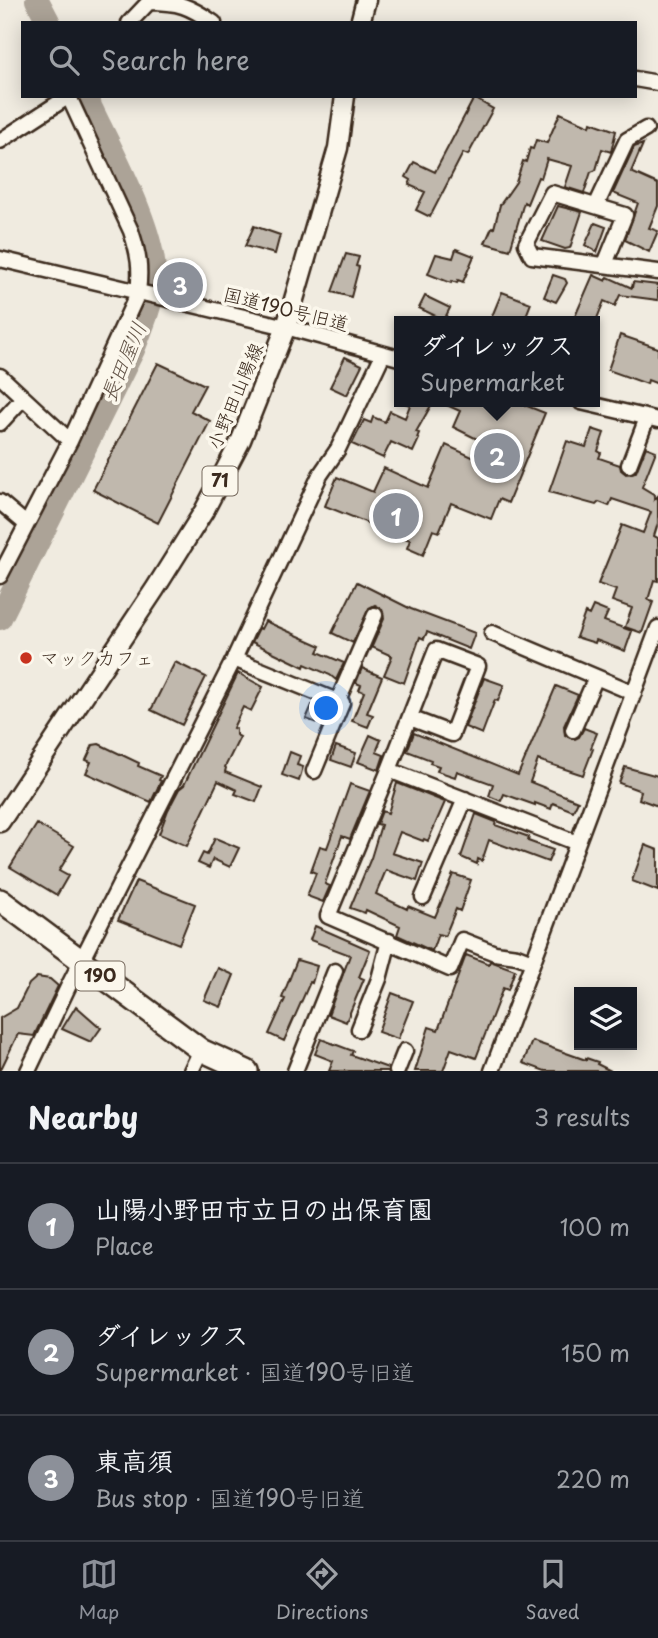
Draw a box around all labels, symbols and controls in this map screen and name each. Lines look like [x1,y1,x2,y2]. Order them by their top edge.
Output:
search box [21,21,637,98]
text: Search here [101,40,250,79]
icon: search [45,41,83,79]
pin: 3 [157,259,203,311]
street label: 国道190号旧道 [220,279,352,337]
water label: 長田屋川 [91,316,153,406]
popup [394,316,600,407]
text: ダイレックス [420,325,574,364]
street label: 小野田山陽線 [199,338,269,454]
text: Supermarket [420,364,565,399]
pin: 2 [474,430,520,482]
road number: 71 [202,466,238,495]
pin: 1 [373,490,419,542]
place label: マックカフェ [40,643,154,671]
marker: マックカフェ [18,650,34,666]
your location [309,691,343,725]
road number: 190 [76,961,124,990]
map controls [574,987,637,1050]
button: layers [574,987,637,1050]
text: Nearby [28,1094,138,1139]
text: 3 results [534,1099,630,1134]
text: 山陽小野田市立日の出保育園 [95,1189,433,1228]
text: 1 [46,1209,57,1244]
text: 100 m [560,1209,630,1244]
text: Place [95,1228,154,1263]
text: ダイレックス [95,1315,248,1354]
text: 2 [43,1335,59,1370]
text: 150 m [561,1335,630,1370]
text: Supermarket · 国道190号旧道 [95,1354,415,1389]
text: 東高須 [95,1441,173,1480]
text: 3 [43,1461,59,1496]
text: 220 m [556,1461,630,1496]
text: Bus stop · 国道190号旧道 [95,1480,365,1515]
tab: Map [79,1555,119,1625]
tab: Directions [276,1555,369,1625]
tab: Saved [526,1555,579,1625]

